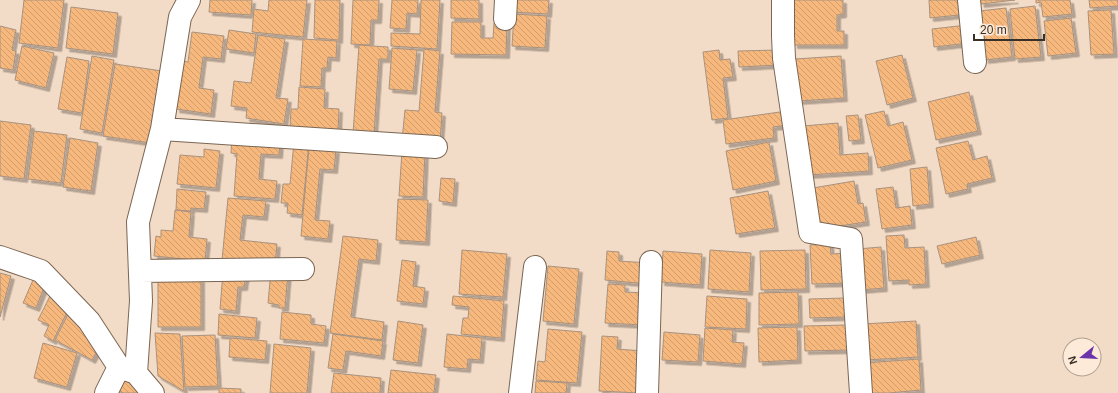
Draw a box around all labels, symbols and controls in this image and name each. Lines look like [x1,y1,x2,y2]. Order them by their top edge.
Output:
scale bar [974,16,1044,42]
text: 20 m [980,23,1007,37]
north arrow [1062,337,1102,377]
text: N [1066,354,1079,366]

